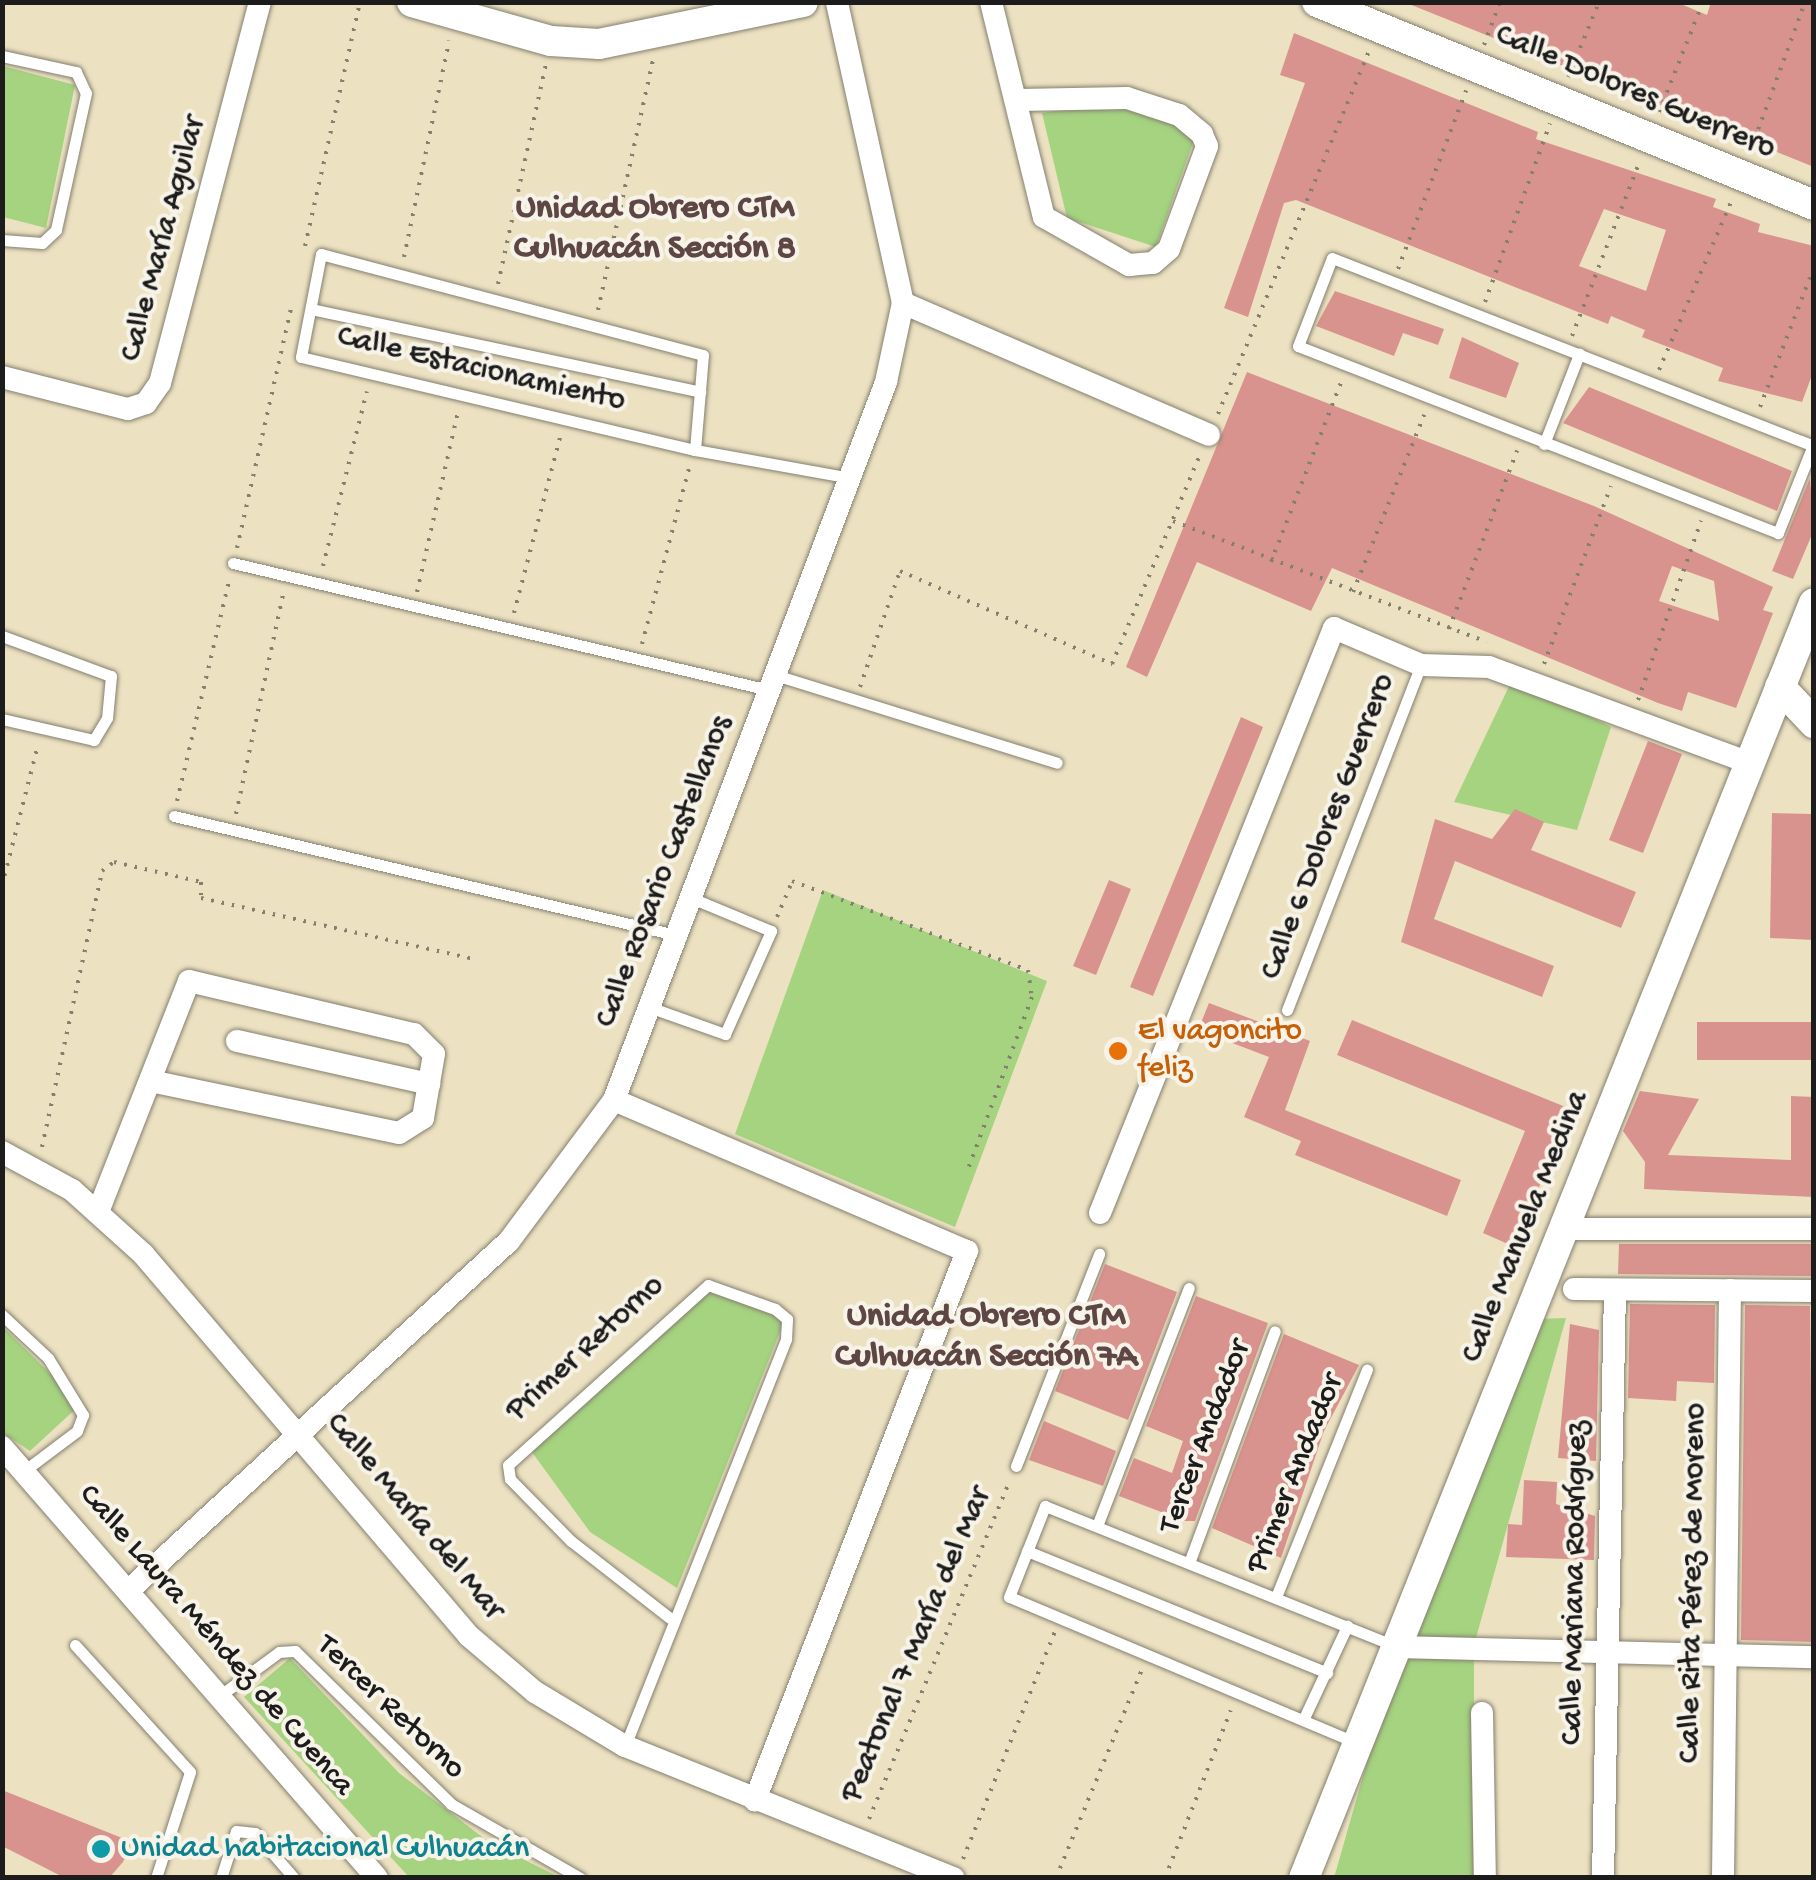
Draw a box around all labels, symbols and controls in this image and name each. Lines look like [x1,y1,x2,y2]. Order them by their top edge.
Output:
street label: Calle Dolores Guerrero [1489,17,1781,169]
street label: Calle María Aguilar [113,112,215,366]
district label: Unidad Obrero CTM Culhuacán Sección 8 [514,189,796,271]
street label: Calle Estacionamiento [333,318,629,422]
street label: Calle 6 Dolores Guerrero [1253,669,1405,985]
street label: Calle Rosario Castellanos [588,711,742,1033]
place label: El vagoncito feliz [1138,1014,1302,1089]
marker: El vagoncito feliz [1107,1040,1129,1062]
street label: Calle Manuela Medina [1454,1085,1598,1369]
street label: Primer Retorno [499,1268,673,1430]
district label: Unidad Obrero CTM Culhuacán Sección 7A [835,1297,1137,1379]
street label: Tercer Andador [1152,1335,1260,1539]
street label: Primer Andador [1239,1369,1353,1579]
street label: Calle Rita Pérez de Moreno [1672,1402,1716,1764]
street label: Calle María del Mar [316,1406,512,1628]
street label: Calle Mariana Rodríguez [1554,1421,1598,1745]
street label: Calle Laura Méndez de Cuenca [69,1477,361,1805]
street label: Peatonal 7 María del Mar [833,1482,1001,1808]
street label: Tercer Retorno [307,1627,473,1789]
place label: Unidad habitacional Culhuacán [121,1830,529,1868]
marker: Unidad habitacional Culhuacán [90,1838,112,1860]

